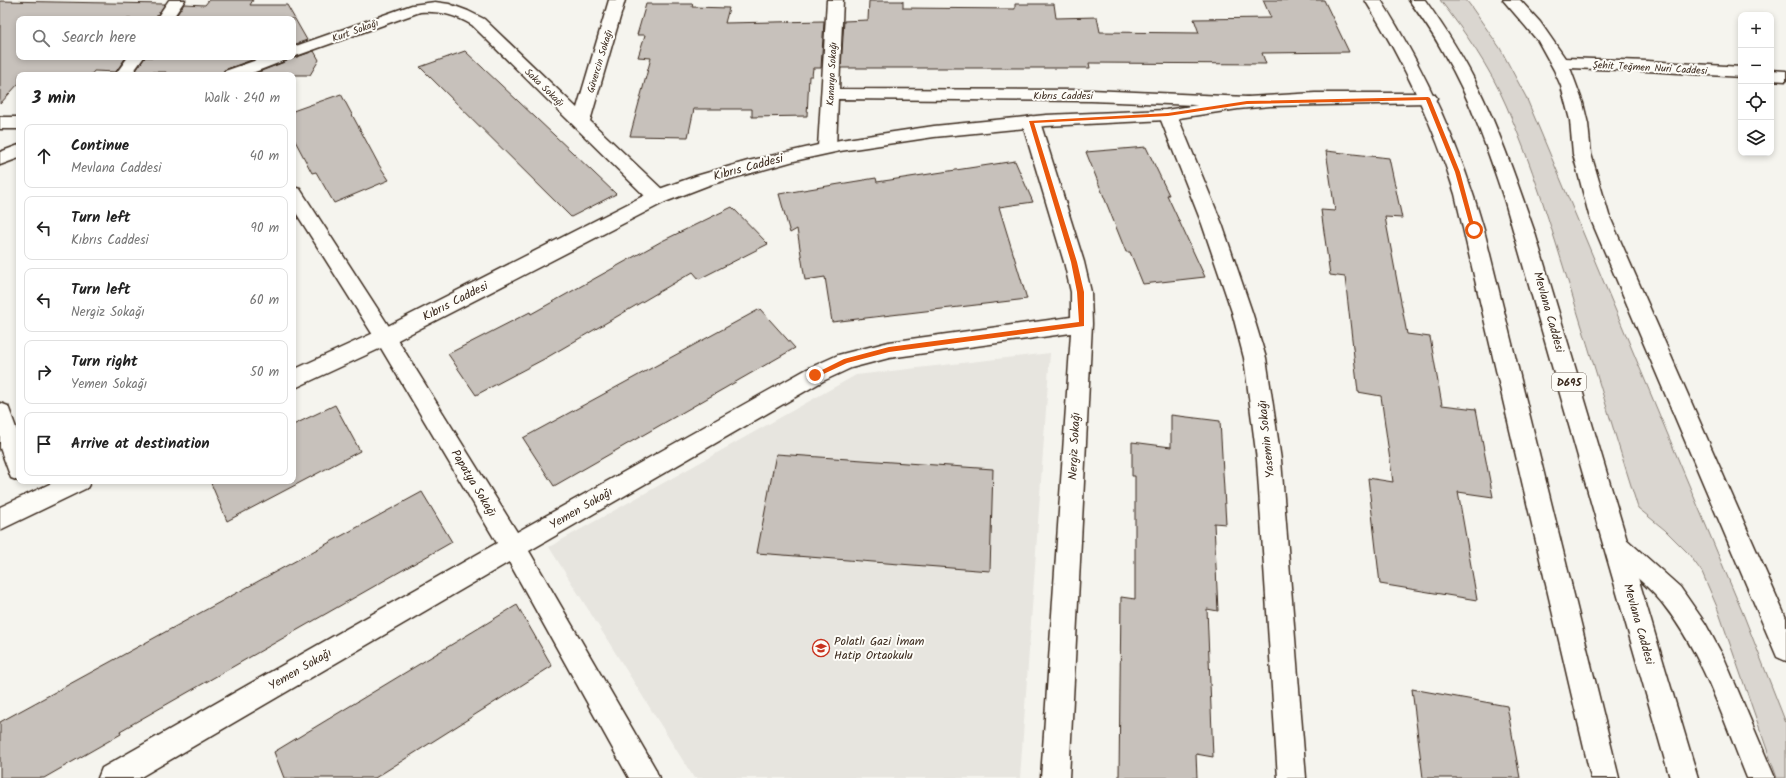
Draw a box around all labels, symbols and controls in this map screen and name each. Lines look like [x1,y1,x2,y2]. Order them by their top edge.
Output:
map controls [1738,12,1774,156]
button: + [1738,12,1774,48]
street label: Kurt Sokağı [330,15,381,47]
search box [16,16,296,60]
text: Search here [62,26,136,50]
icon: search [30,27,52,49]
street label: Güvercin Sokağı [583,27,617,95]
street label: Kanarya Sokağı [822,41,842,106]
button: − [1738,48,1774,84]
street label: Şehit Teğmen Nuri Caddesi [1592,57,1708,79]
street label: Saka Sokağı [521,65,568,111]
button: locate [1738,84,1774,120]
text: 3 min [32,85,76,112]
text: Walk · 240 m [204,88,280,109]
street label: Kıbrıs Caddesi [1033,88,1093,104]
button: layers [1738,120,1774,156]
text: Continue [71,134,129,158]
icon: ahead [33,145,55,167]
text: 40 m [250,146,279,167]
street label: Kıbrıs Caddesi [711,149,786,186]
text: Mevlana Caddesi [71,158,161,179]
text: Turn left [71,206,131,230]
icon: left [33,217,55,239]
text: 90 m [251,218,279,239]
route start [1465,221,1483,239]
text: Kıbrıs Caddesi [71,230,149,251]
street label: Mevlana Caddesi [1528,269,1569,356]
street label: Kıbrıs Caddesi [419,276,492,326]
text: Turn left [71,278,131,302]
icon: left [33,289,55,311]
text: 60 m [250,290,279,311]
text: Nergiz Sokağı [71,302,145,323]
text: Turn right [71,350,138,374]
icon: right [33,361,55,383]
text: 50 m [250,362,279,383]
route end [806,366,824,384]
road number: D695 [1552,373,1586,391]
text: Yemen Sokağı [71,374,147,395]
street label: Yasemin Sokağı [1253,399,1280,479]
street label: Nergiz Sokağı [1063,412,1086,480]
text: Arrive at destination [71,432,210,456]
icon: arrive [33,433,55,455]
street label: Papatya Sokağı [446,446,501,521]
street label: Yemen Sokağı [546,483,616,534]
street label: Mevlana Caddesi [1618,581,1659,668]
place label: Polatlı Gazi İmam Hatip Ortaokulu [834,632,925,665]
school or university icon: Polatlı Gazi İmam Hatip Ortaokulu [811,638,831,658]
street label: Yemen Sokağı [265,644,335,695]

